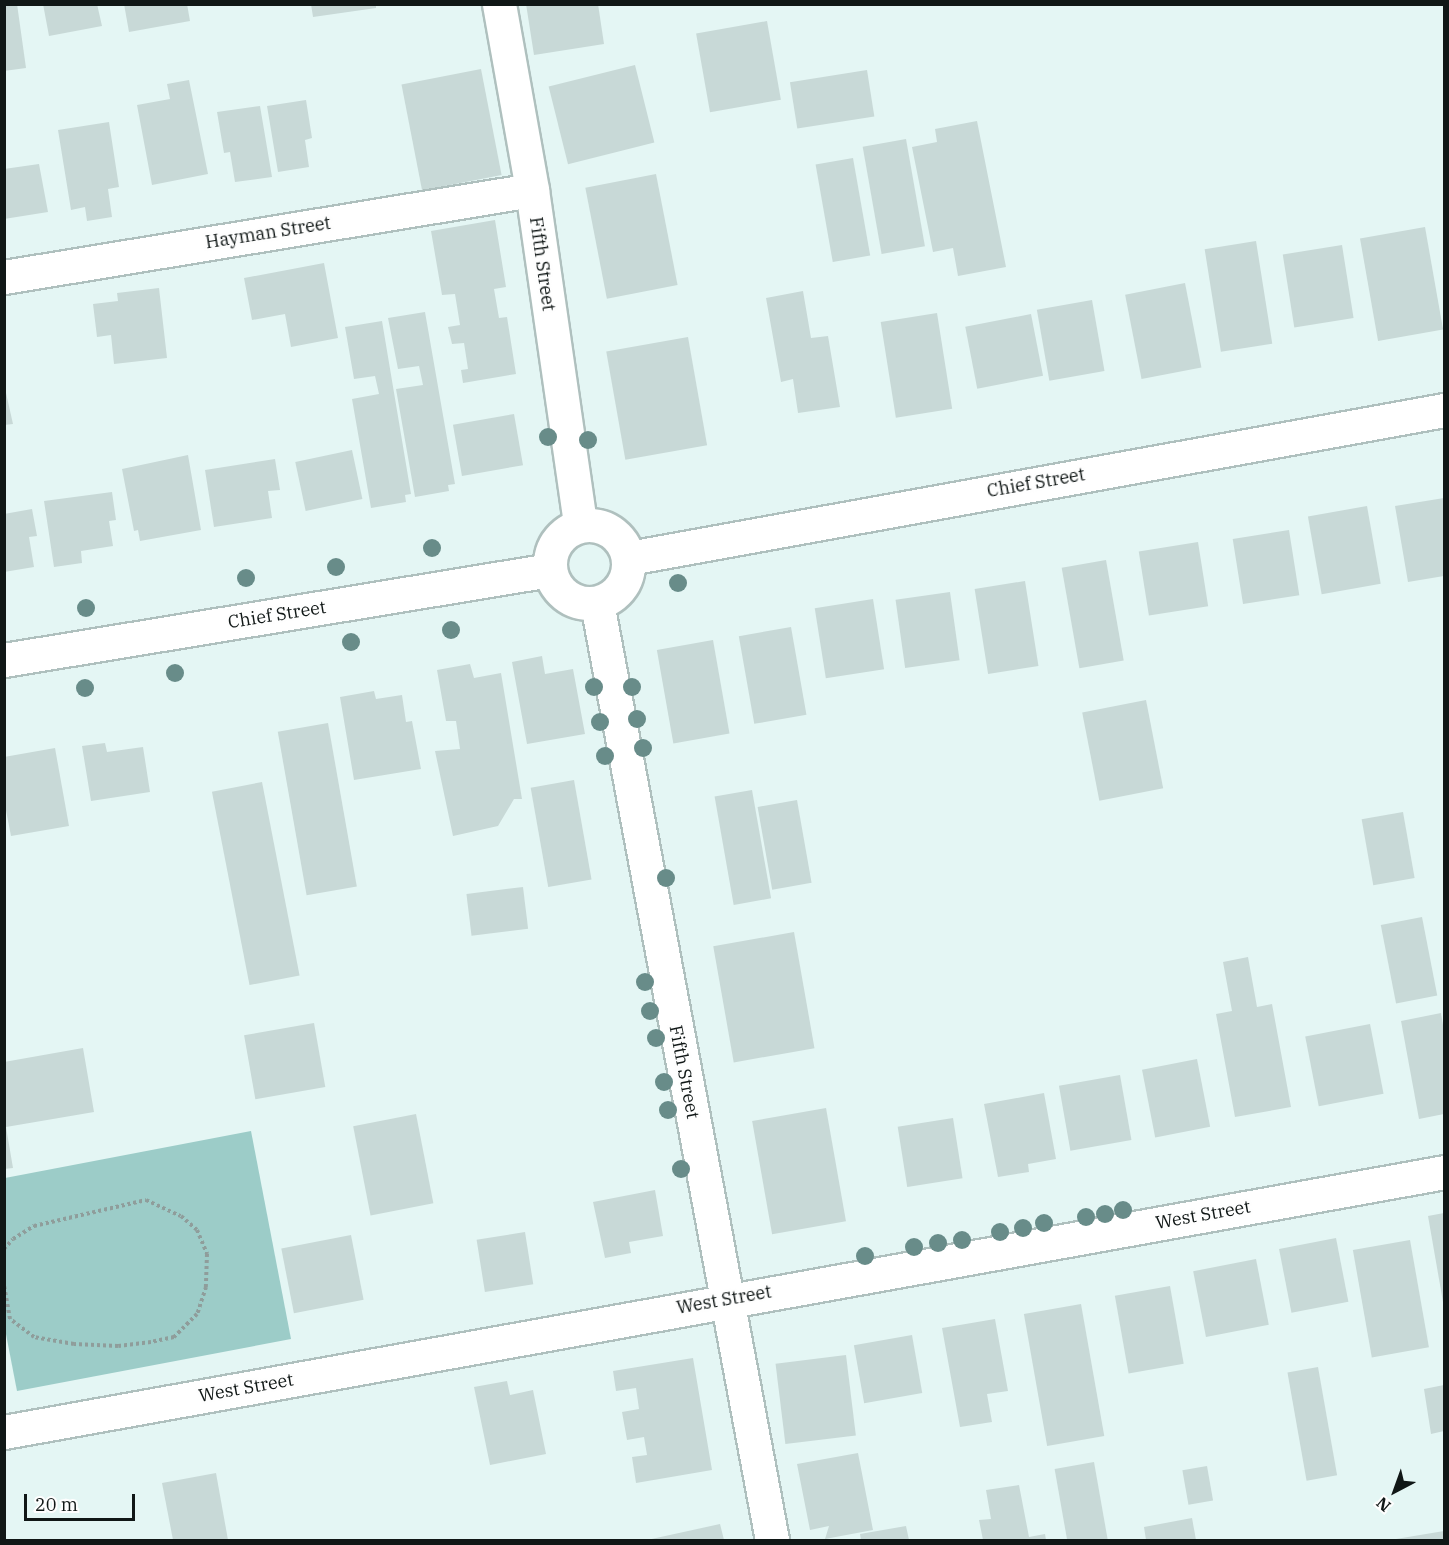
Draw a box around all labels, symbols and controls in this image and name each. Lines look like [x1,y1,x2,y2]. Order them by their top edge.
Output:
street label: Hayman Street [204,212,332,254]
street label: Fifth Street [525,215,559,313]
street label: Chief Street [985,464,1087,502]
street label: Chief Street [226,597,328,633]
street label: Fifth Street [664,1023,704,1121]
street label: West Street [1154,1196,1252,1234]
street label: West Street [675,1281,773,1319]
street label: West Street [197,1369,295,1407]
north arrow [1365,1461,1425,1521]
scale bar [27,1482,138,1520]
text: 20 m [35,1493,78,1516]
text: N [1372,1493,1395,1516]

